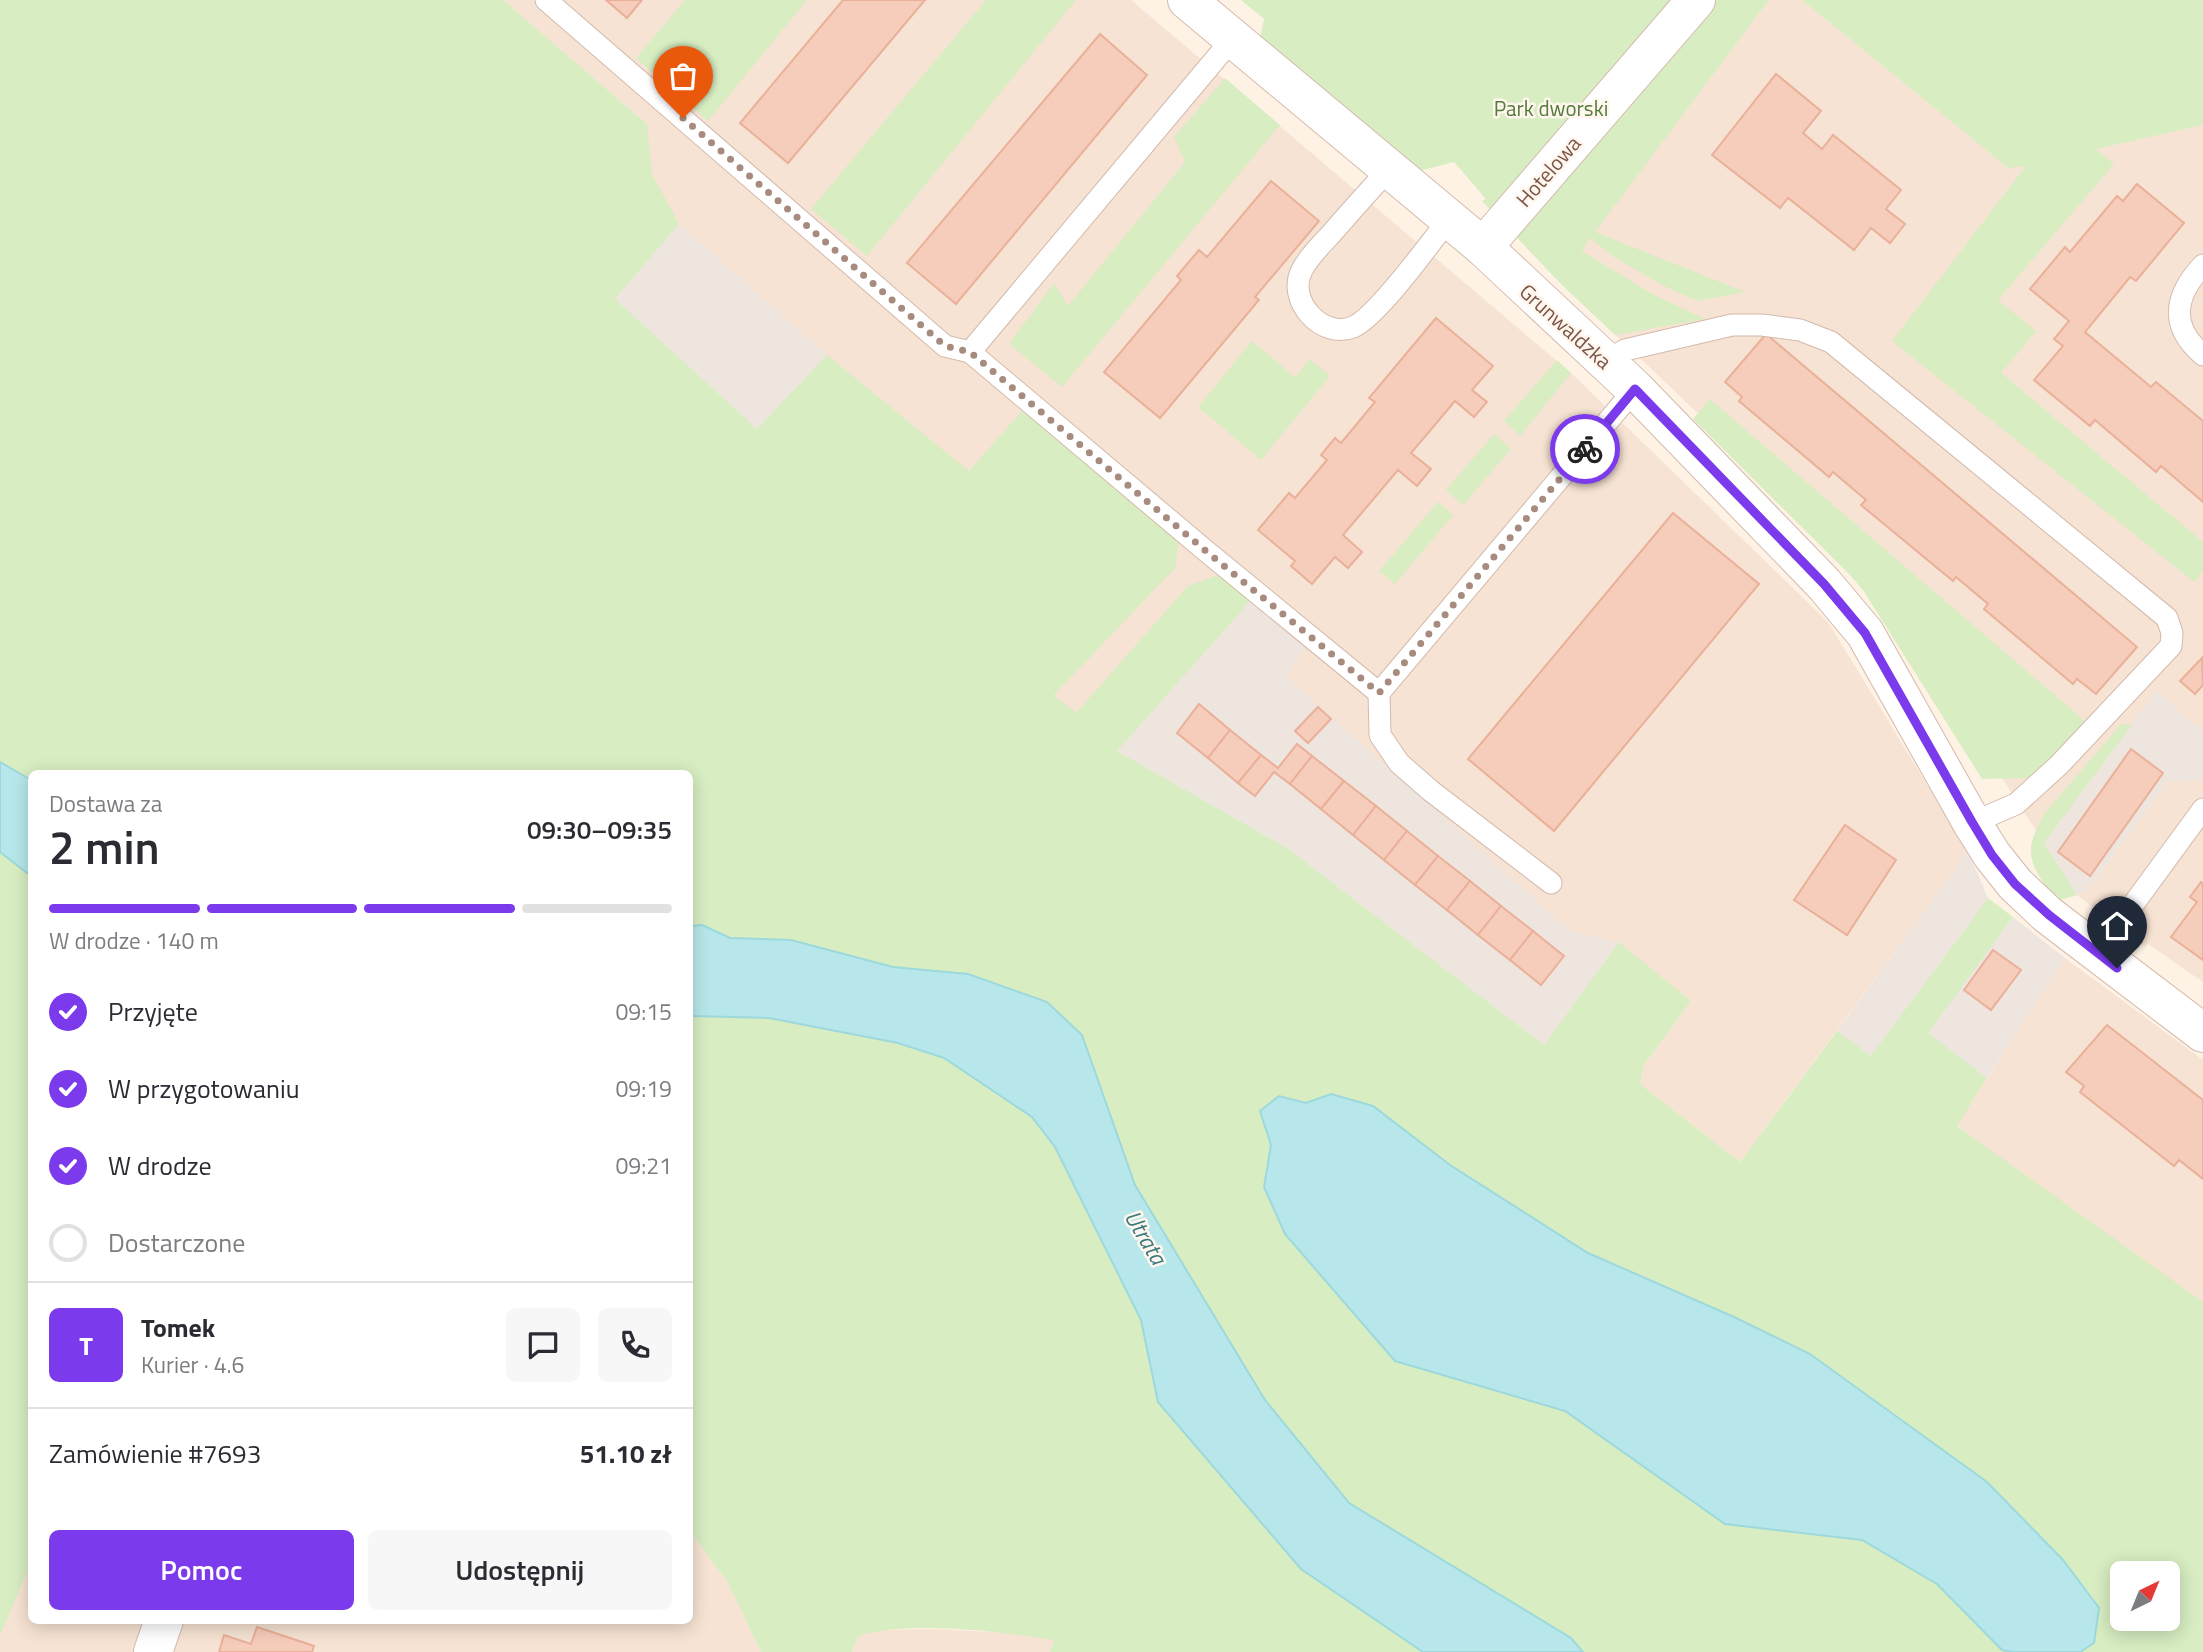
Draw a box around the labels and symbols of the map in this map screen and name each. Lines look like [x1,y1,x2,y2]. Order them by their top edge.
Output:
pin [653,46,713,118]
park label: Park dworski [1494,92,1608,124]
street label: Hotelowa [1508,128,1588,214]
street label: Grunwaldzka [1513,276,1620,377]
courier [1550,414,1620,484]
pin [2087,896,2147,968]
water label: Utrata [1116,1203,1177,1272]
north arrow [2110,1561,2180,1631]

